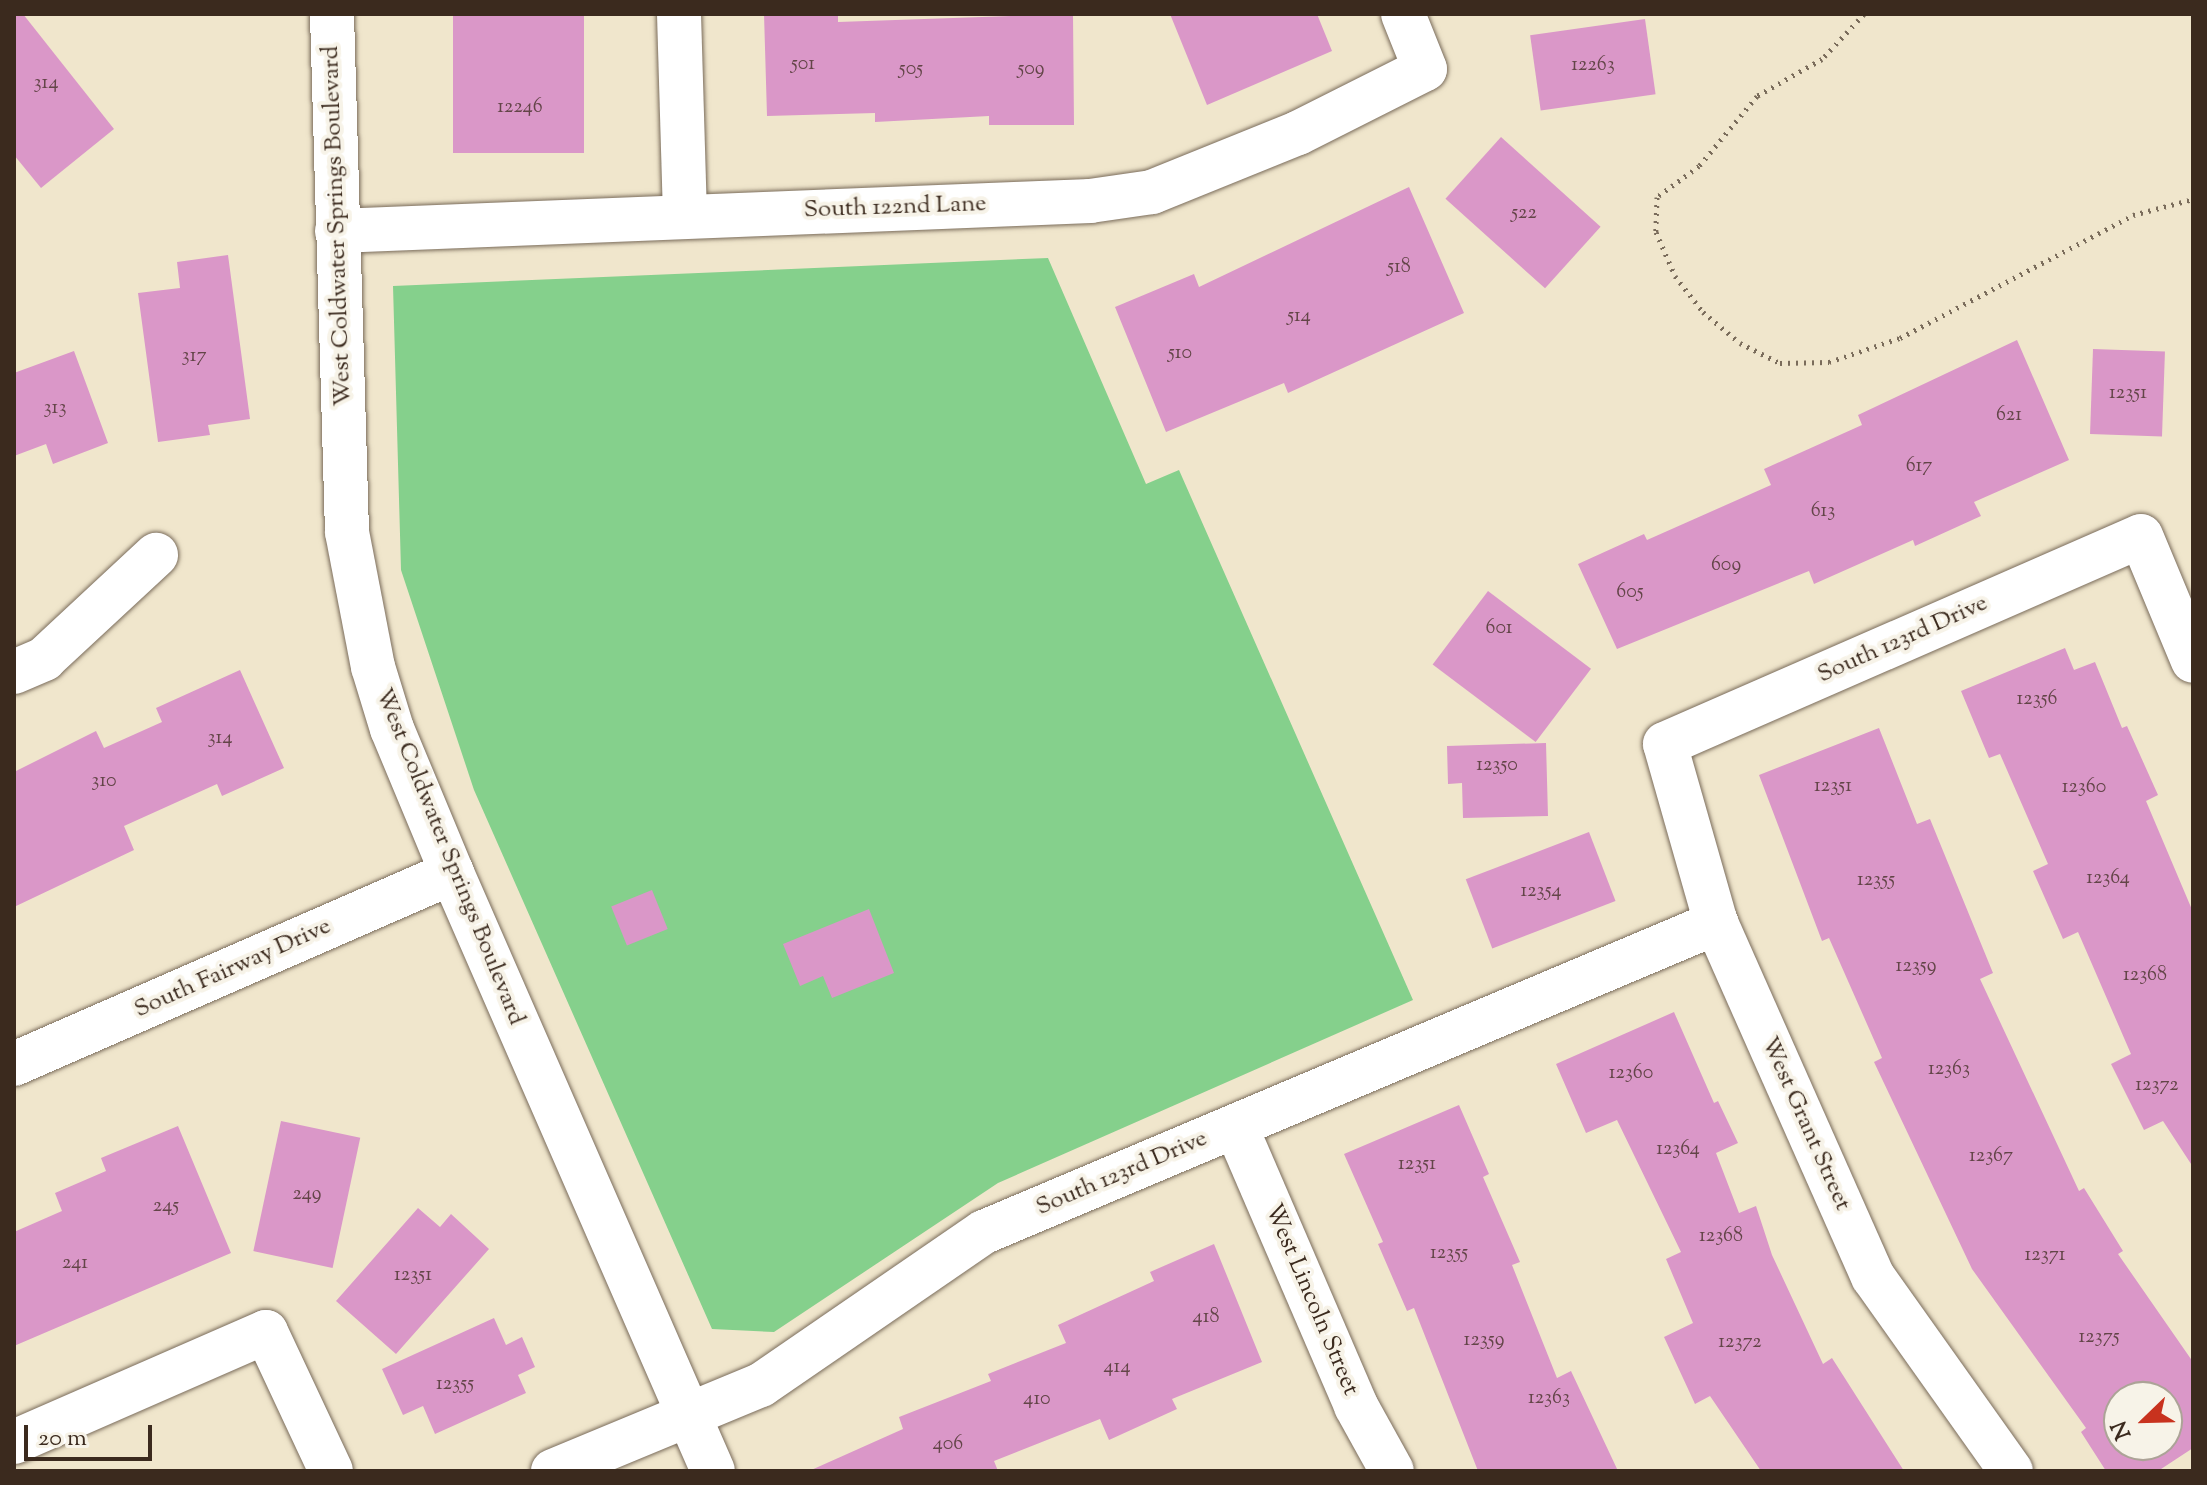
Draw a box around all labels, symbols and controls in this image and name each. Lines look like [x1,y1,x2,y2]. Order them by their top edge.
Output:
street label: West Coldwater Springs Boulevard [317,45,359,407]
house number: 501 [791,52,815,76]
house number: 12263 [1571,53,1615,77]
house number: 505 [899,57,923,81]
house number: 509 [1017,57,1045,81]
house number: 314 [34,71,58,95]
house number: 12246 [497,95,543,119]
street label: South 122nd Lane [803,190,987,226]
house number: 522 [1511,201,1537,225]
house number: 518 [1387,255,1411,279]
house number: 514 [1287,304,1311,328]
house number: 510 [1168,341,1192,365]
house number: 317 [182,344,206,368]
house number: 12351 [2109,381,2147,405]
house number: 313 [44,396,66,420]
house number: 621 [1996,403,2022,427]
house number: 617 [1906,454,1932,478]
house number: 613 [1811,499,1835,523]
house number: 609 [1711,553,1741,577]
house number: 605 [1616,580,1644,604]
street label: South 123rd Drive [1814,590,1992,690]
house number: 601 [1485,616,1513,640]
street label: West Coldwater Springs Boulevard [368,684,530,1030]
house number: 12356 [2016,687,2058,711]
house number: 314 [208,726,232,750]
house number: 12350 [1476,753,1518,777]
house number: 310 [91,769,117,793]
house number: 12351 [1814,774,1852,798]
house number: 12360 [2062,775,2106,799]
house number: 12364 [2086,866,2130,890]
house number: 12355 [1857,868,1895,892]
house number: 12354 [1520,879,1562,903]
street label: South Fairway Drive [130,913,336,1025]
house number: 12359 [1896,954,1936,978]
house number: 12368 [2123,963,2167,987]
street label: West Grant Street [1754,1033,1856,1215]
house number: 12363 [1928,1057,1970,1081]
house number: 12360 [1609,1061,1653,1085]
house number: 12372 [2135,1073,2179,1097]
street label: South 123rd Drive [1032,1125,1212,1223]
house number: 12364 [1656,1137,1700,1161]
house number: 12367 [1969,1144,2013,1168]
house number: 12351 [1398,1152,1436,1176]
house number: 249 [293,1182,321,1206]
house number: 245 [153,1194,179,1218]
street label: West Lincoln Street [1258,1200,1364,1400]
house number: 12368 [1699,1224,1743,1248]
house number: 12355 [1430,1241,1468,1265]
house number: 12371 [2024,1243,2066,1267]
house number: 241 [62,1251,88,1275]
house number: 12351 [394,1263,432,1287]
house number: 418 [1193,1305,1219,1329]
house number: 12375 [2078,1325,2120,1349]
house number: 12359 [1464,1328,1504,1352]
house number: 12372 [1718,1330,1762,1354]
house number: 414 [1104,1355,1130,1379]
house number: 12355 [436,1372,474,1396]
north arrow [2103,1381,2183,1461]
house number: 12363 [1528,1386,1570,1410]
house number: 410 [1023,1387,1051,1411]
scale bar [28,1409,156,1459]
text: N [2105,1415,2141,1444]
text: 20 m [38,1422,87,1456]
house number: 406 [933,1432,963,1456]

